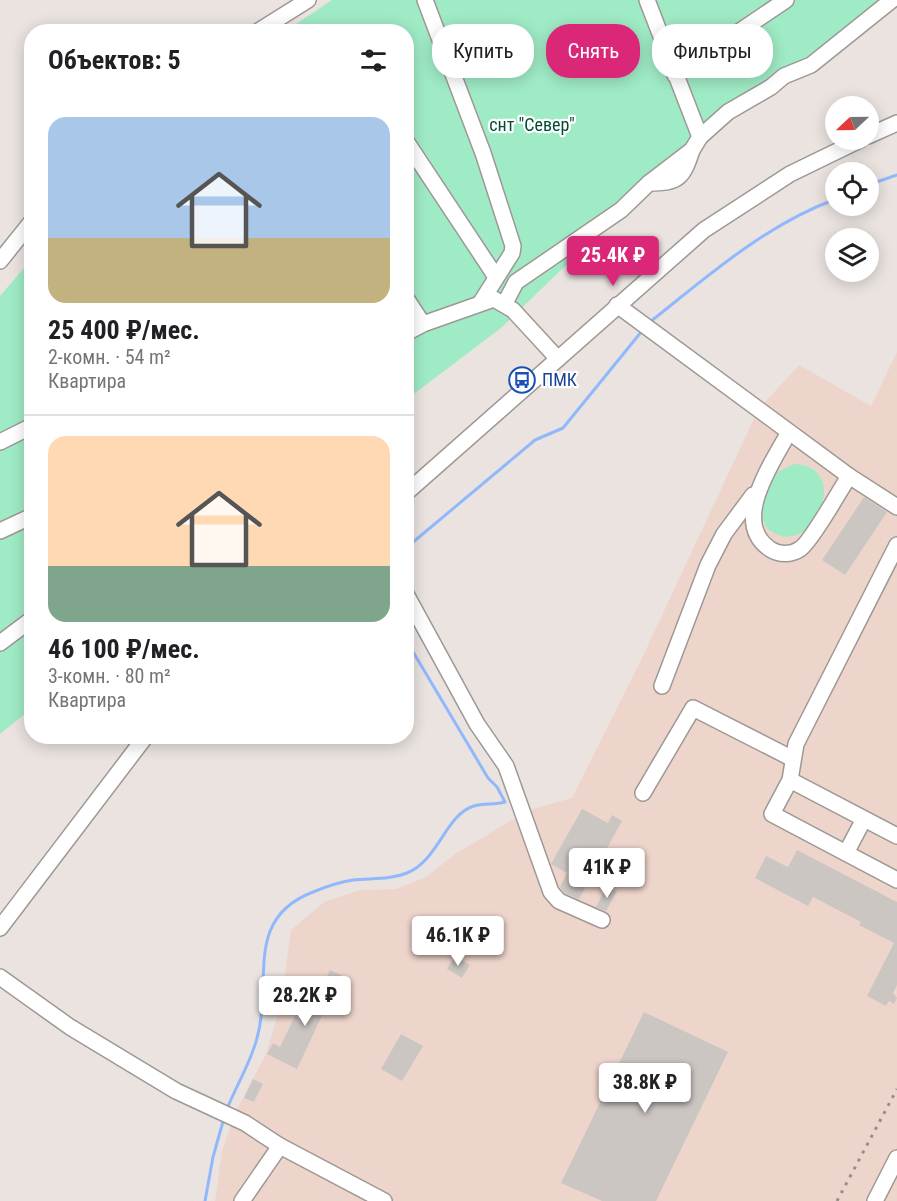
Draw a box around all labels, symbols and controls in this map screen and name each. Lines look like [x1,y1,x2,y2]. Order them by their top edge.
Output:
chip: Купить [432,24,534,78]
chip: Снять [546,24,640,78]
chip: Фильтры [652,24,773,78]
icon: filters [357,44,390,77]
text: Объектов: 5 [48,45,181,75]
north arrow [825,96,879,150]
map controls [825,96,879,282]
park label: снт "Север" [489,114,575,135]
icon: home [165,156,273,264]
button: locate [825,162,879,216]
button: layers [825,228,879,282]
pin: 25.4K ₽ [558,236,668,287]
text: 25.4K ₽ [581,243,645,267]
text: 25 400 ₽/мес. [48,315,200,345]
text: 2-комн. · 54 m² [48,345,171,369]
bus stop icon: ПМК [507,365,537,395]
text: Квартира [48,369,126,393]
place label: ПМК [542,369,577,390]
icon: home [165,475,273,583]
text: 46 100 ₽/мес. [48,634,200,664]
text: 3-комн. · 80 m² [48,664,171,688]
text: Квартира [48,688,126,712]
pin: 41K ₽ [565,848,649,899]
text: 41K ₽ [583,855,631,879]
pin: 46.1K ₽ [403,916,513,967]
text: 46.1K ₽ [426,923,490,947]
pin: 28.2K ₽ [250,976,360,1027]
text: 28.2K ₽ [273,983,337,1007]
pin: 38.8K ₽ [590,1063,700,1114]
text: 38.8K ₽ [613,1070,677,1094]

